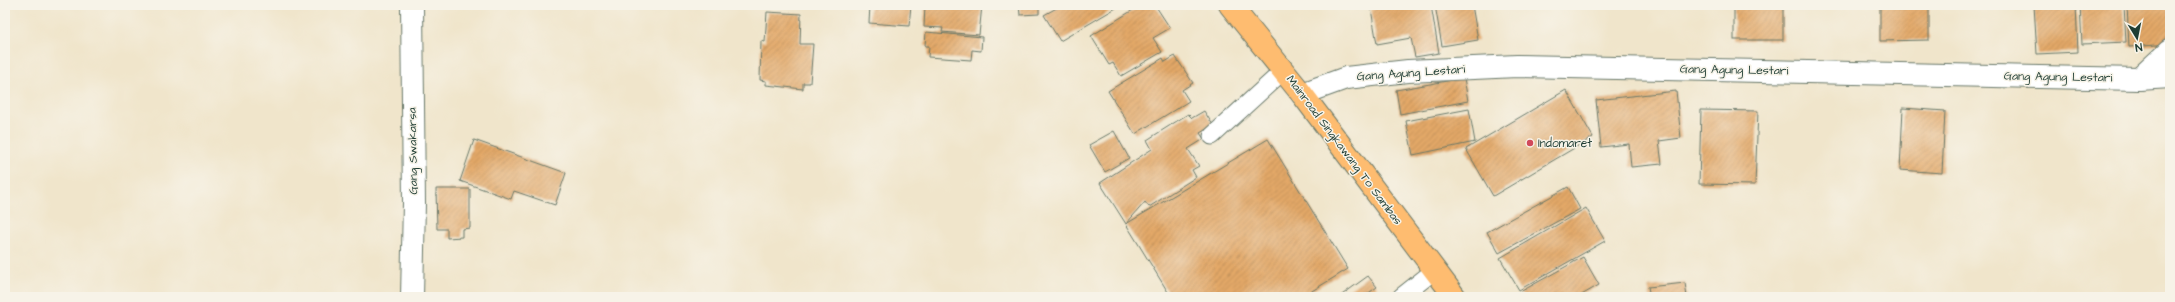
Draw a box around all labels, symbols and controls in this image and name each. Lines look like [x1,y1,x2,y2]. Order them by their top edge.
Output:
north arrow [2117,18,2157,58]
text: N [2134,39,2143,55]
street label: Gang Agung Lestari [1356,61,1466,86]
street label: Gang Agung Lestari [1680,61,1789,80]
street label: Gang Agung Lestari [2004,68,2113,87]
street label: Mainroad Singkawang To Sambas [1281,72,1406,229]
street label: Gang Swakarsa [404,107,423,195]
place label: Indomaret [1538,135,1592,152]
marker: Indomaret [1525,138,1535,148]

